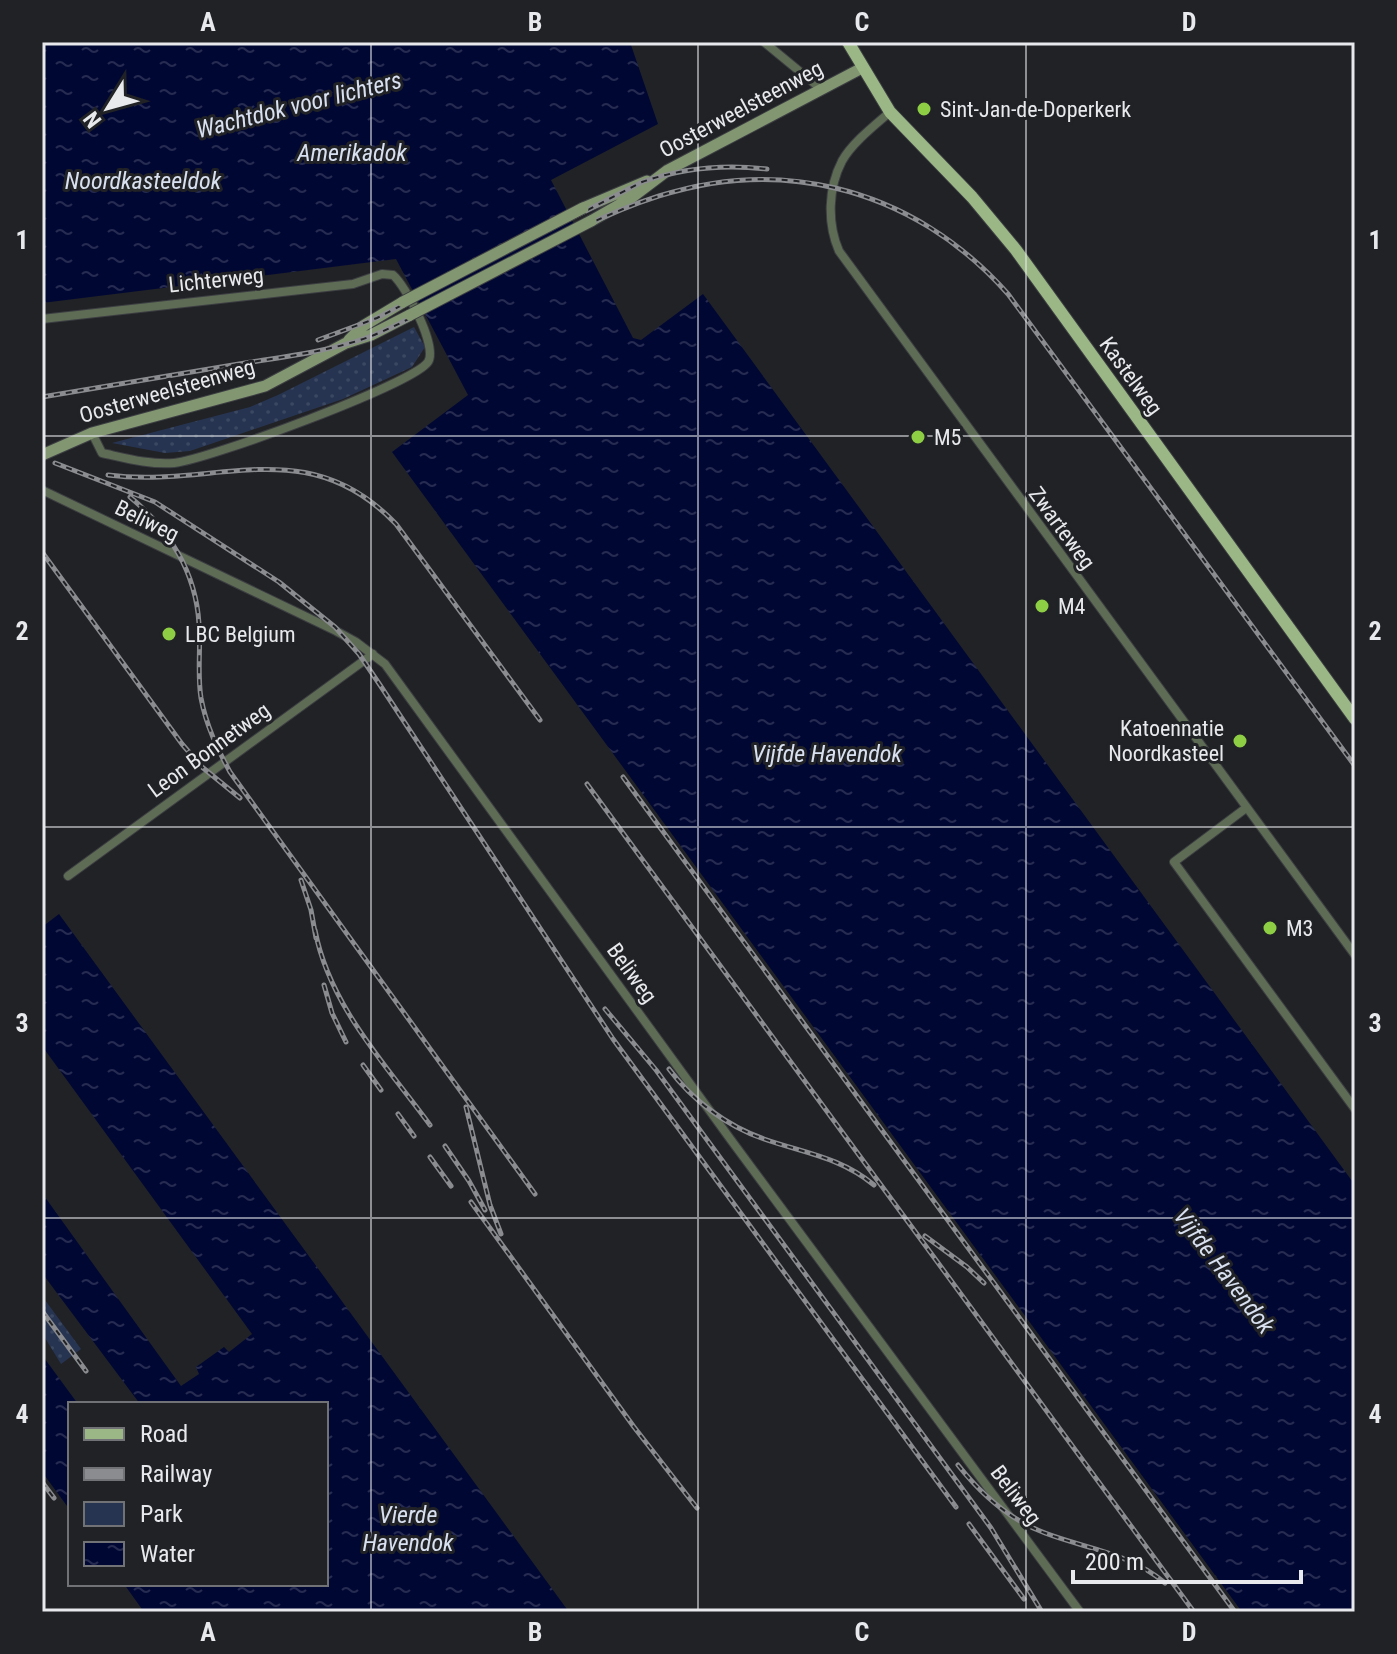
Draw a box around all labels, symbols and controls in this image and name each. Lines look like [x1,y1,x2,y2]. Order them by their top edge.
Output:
text: A [200,7,216,37]
text: B [528,7,542,37]
text: C [855,7,870,37]
text: D [1182,7,1196,37]
street label: Oosterweelsteenweg [655,55,827,163]
water label: Wachtdok voor lichters [194,66,404,144]
north arrow [68,68,148,148]
place label: Sint-Jan-de-Doperkerk [940,97,1131,122]
marker: Sint-Jan-de-Doperkerk [915,100,933,118]
text: N [78,107,106,133]
water label: Amerikadok [296,139,407,167]
water label: Noordkasteeldok [65,167,222,195]
text: 1 [15,225,29,255]
text: 1 [1368,225,1382,255]
street label: Lichterweg [167,263,265,297]
street label: Kastelweg [1094,332,1168,420]
street label: Oosterweelsteenweg [76,354,258,428]
place label: M5 [934,425,961,450]
marker: M5 [909,428,927,446]
street label: Zwarteweg [1024,482,1100,574]
street label: Beliweg [111,495,183,547]
place label: M4 [1058,594,1086,619]
marker: M4 [1033,597,1051,615]
text: 2 [15,616,29,646]
text: 2 [1368,616,1382,646]
place label: LBC Belgium [185,622,295,647]
marker: LBC Belgium [160,625,178,643]
street label: Leon Bonnetweg [143,698,275,802]
place label: Katoennatie Noordkasteel [1108,716,1224,766]
marker: Katoennatie Noordkasteel [1231,732,1249,750]
water label: Vijfde Havendok [752,740,902,768]
place label: M3 [1286,916,1313,941]
marker: M3 [1261,919,1279,937]
street label: Beliweg [602,938,662,1008]
text: 3 [15,1008,29,1038]
text: 3 [1368,1008,1382,1038]
water label: Vijfde Havendok [1168,1203,1281,1340]
text: 4 [15,1399,29,1429]
text: 4 [1368,1399,1382,1429]
legend [68,1402,328,1586]
text: Road [140,1420,188,1448]
text: Railway [140,1460,212,1488]
street label: Beliweg [986,1460,1046,1530]
text: Park [140,1500,183,1528]
water label: Vierde Havendok [362,1501,454,1557]
scale bar [1073,1534,1301,1584]
text: Water [140,1540,195,1568]
text: 200 m [1085,1548,1144,1576]
text: A [200,1617,216,1647]
text: B [528,1617,542,1647]
text: C [855,1617,870,1647]
text: D [1182,1617,1196,1647]

